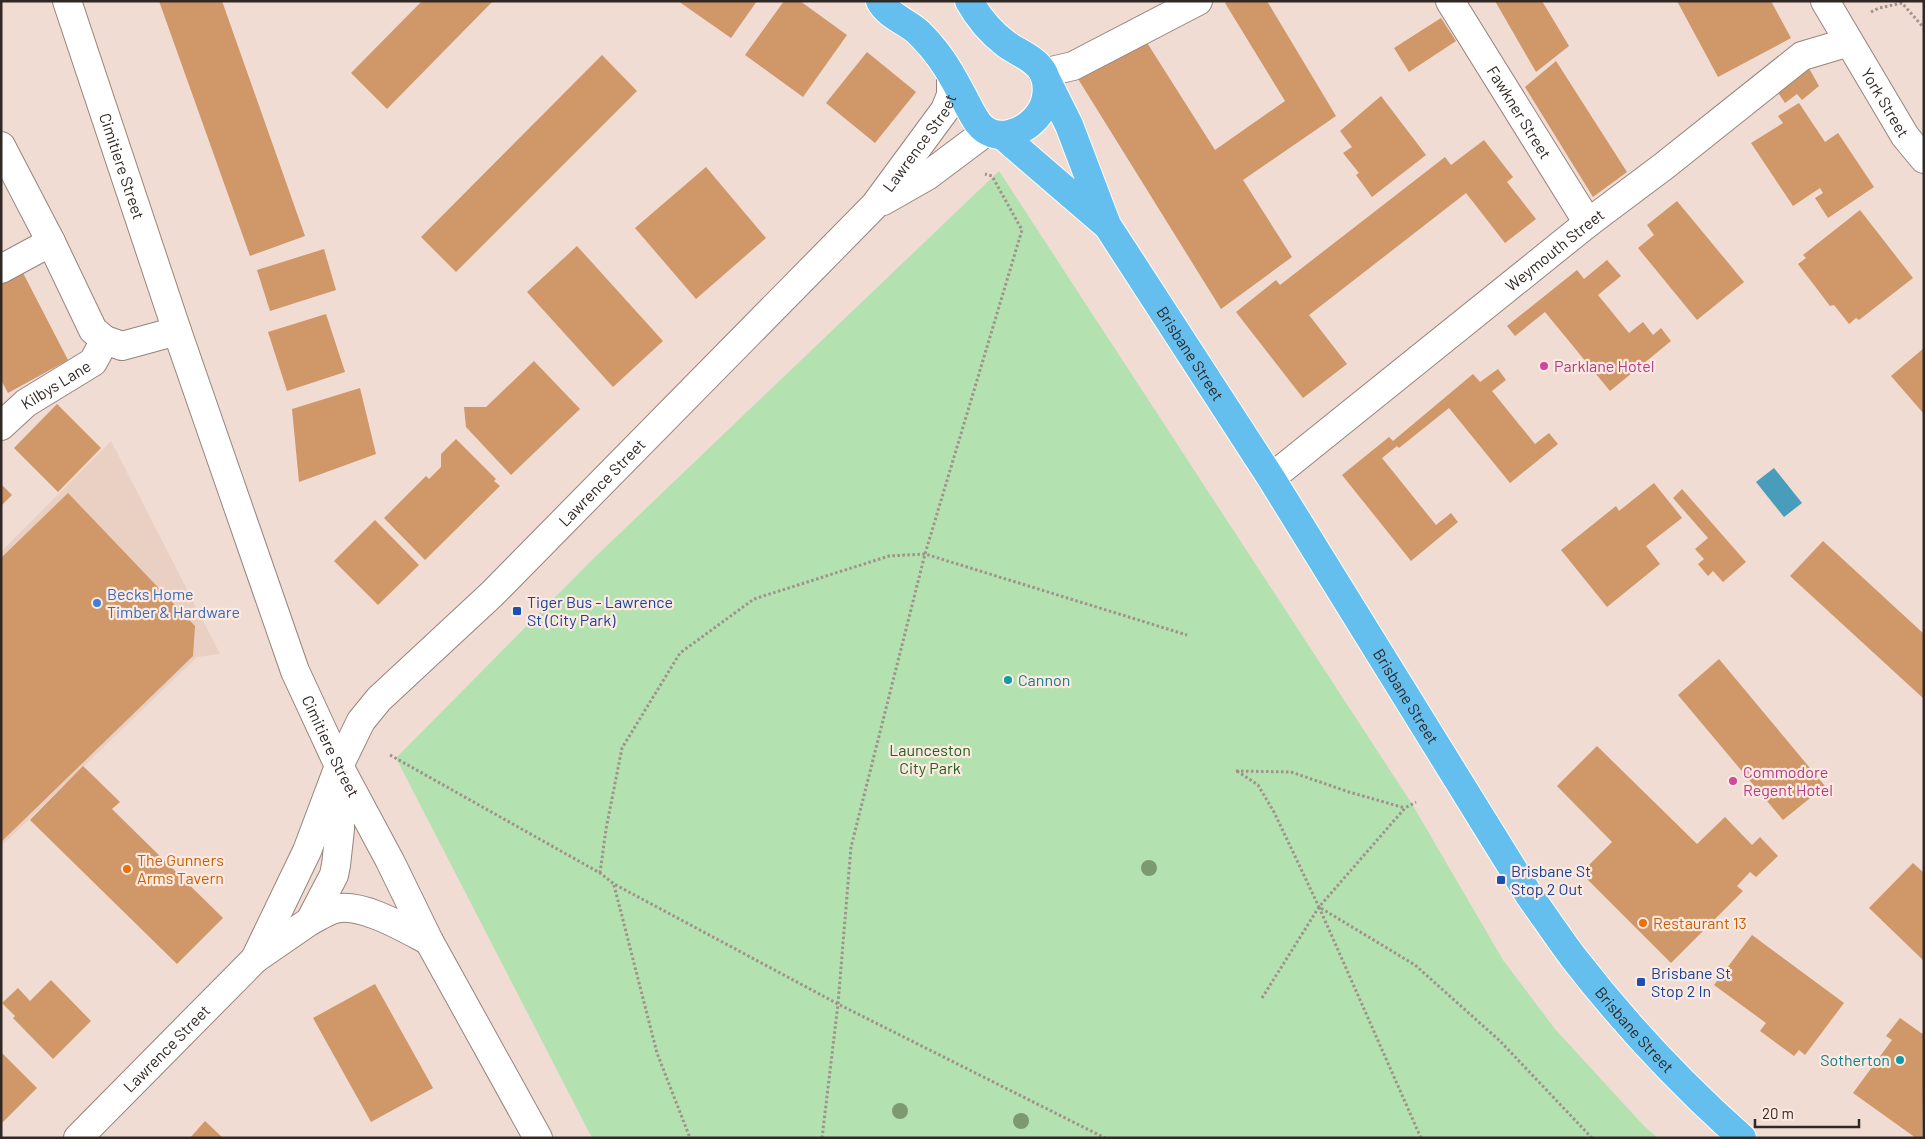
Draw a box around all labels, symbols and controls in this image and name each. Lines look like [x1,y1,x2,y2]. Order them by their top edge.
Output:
street label: Fawkner Street [1484,62,1556,162]
street label: York Street [1858,64,1914,140]
street label: Lawrence Street [878,91,959,195]
street label: Cimitiere Street [96,110,149,221]
street label: Weymouth Street [1501,204,1607,295]
street label: Brisbane Street [1153,302,1228,404]
street label: Kilbys Lane [17,356,94,413]
place label: Parklane Hotel [1554,356,1654,375]
marker: Parklane Hotel [1538,360,1550,372]
street label: Lawrence Street [554,434,649,530]
place label: Becks Home Timber & Hardware [107,584,240,621]
place label: Tiger Bus - Lawrence St (City Park) [527,592,673,629]
marker: Becks Home Timber & Hardware [91,597,103,609]
marker: Tiger Bus - Lawrence St (City Park) [511,605,523,617]
street label: Brisbane Street [1370,645,1443,747]
place label: Cannon [1018,670,1070,689]
marker: Cannon [1002,674,1014,686]
street label: Cimitiere Street [299,692,364,800]
park label: Launceston City Park [889,740,971,777]
place label: Commodore Regent Hotel [1743,762,1833,799]
marker: Commodore Regent Hotel [1727,775,1739,787]
place label: The Gunners Arms Tavern [137,850,224,887]
place label: Brisbane St Stop 2 Out [1511,861,1591,898]
marker: The Gunners Arms Tavern [121,863,133,875]
marker: Brisbane St Stop 2 Out [1495,874,1507,886]
place label: Restaurant 13 [1653,913,1747,932]
marker: Restaurant 13 [1637,917,1649,929]
place label: Brisbane St Stop 2 In [1651,963,1731,1000]
marker: Brisbane St Stop 2 In [1635,976,1647,988]
street label: Brisbane Street [1592,983,1678,1076]
street label: Lawrence Street [119,1000,214,1096]
place label: Sotherton [1820,1050,1890,1069]
marker: Sotherton [1894,1054,1906,1066]
scale bar [1755,1096,1859,1128]
text: 20 m [1762,1104,1794,1122]

